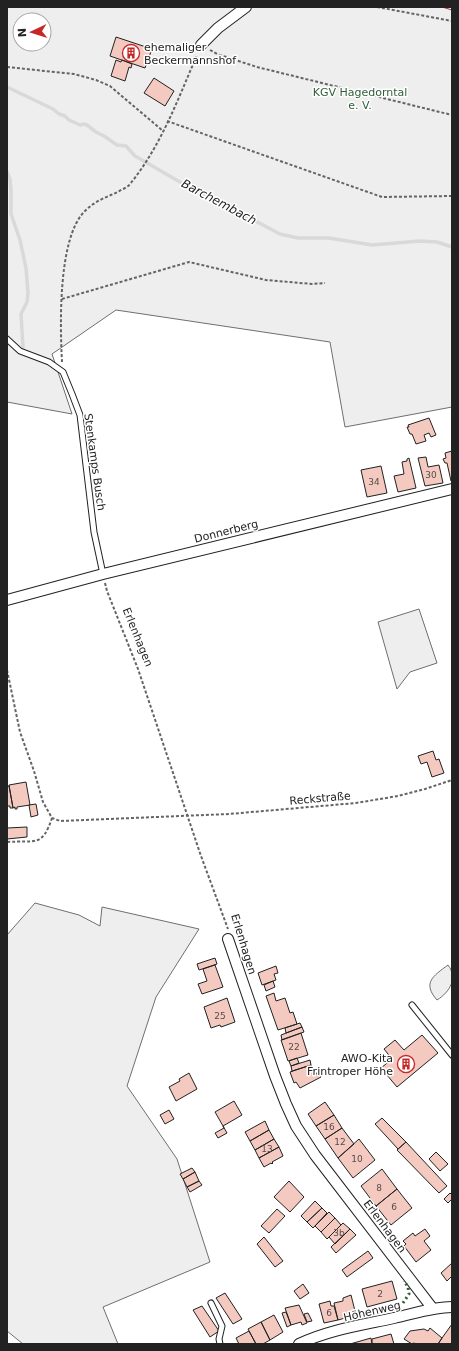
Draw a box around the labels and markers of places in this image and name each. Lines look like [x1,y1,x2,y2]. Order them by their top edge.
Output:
place label: ehemaliger Beckermannshof [144,41,237,67]
building icon: ehemaliger Beckermannshof [121,43,141,63]
place label: AWO-Kita Frintroper Höhe [307,1052,393,1078]
building icon: AWO-Kita Frintroper Höhe [396,1054,416,1074]

